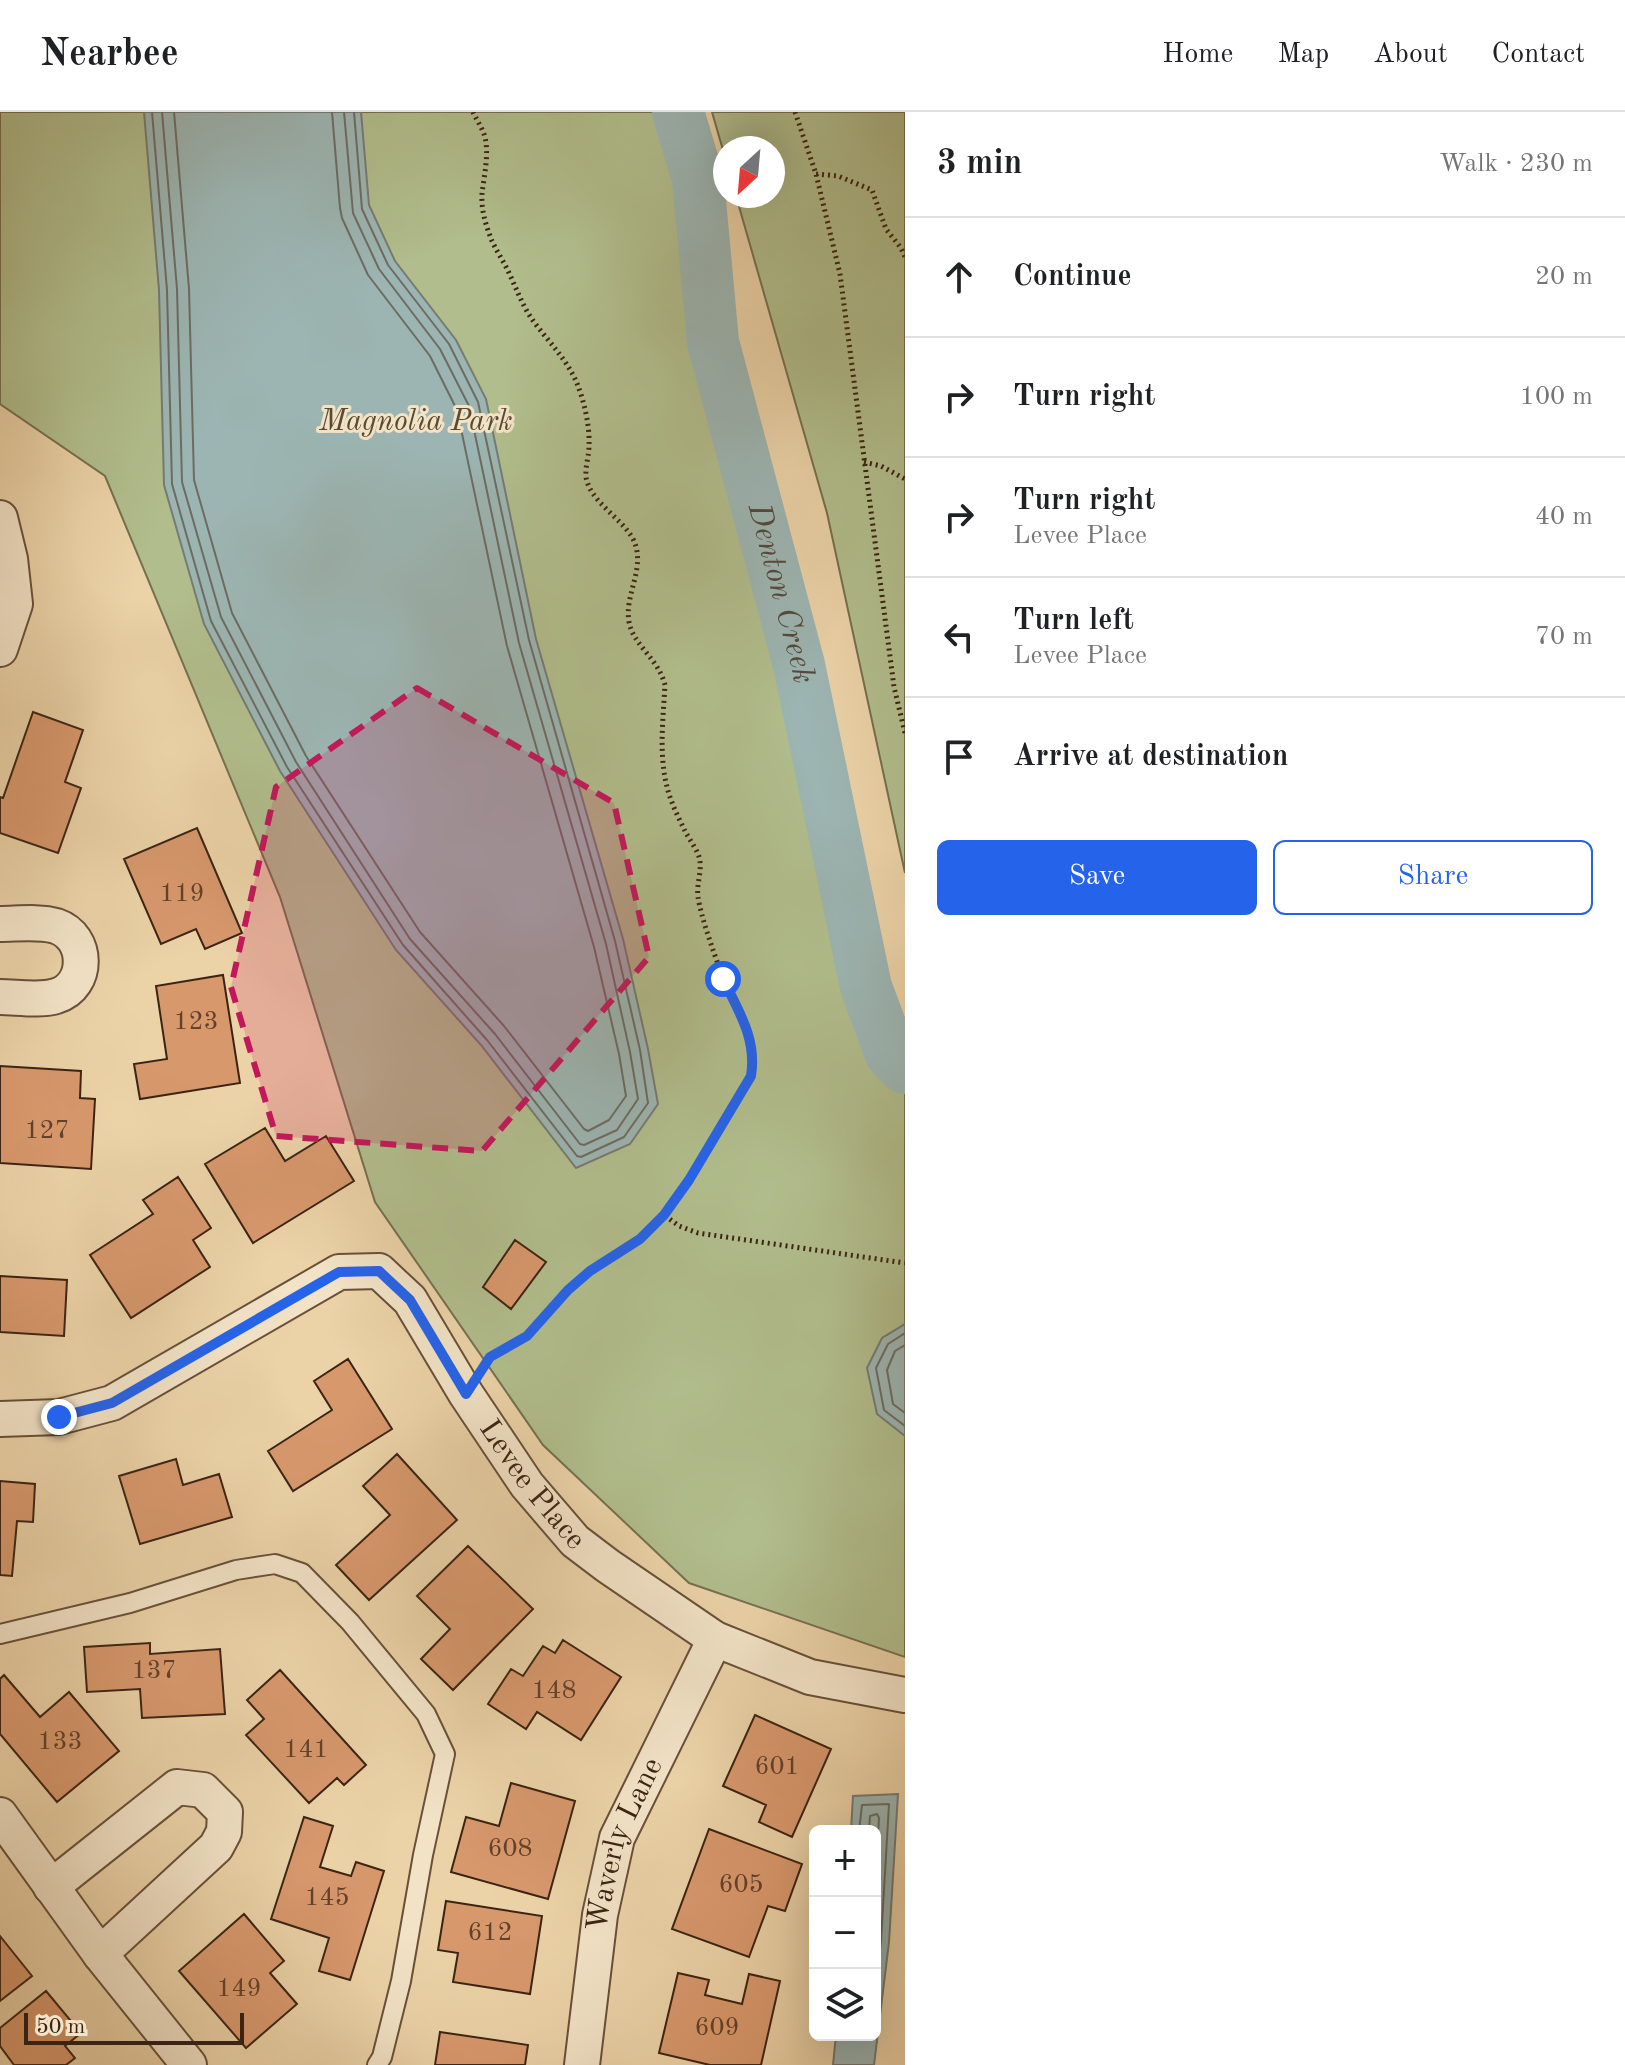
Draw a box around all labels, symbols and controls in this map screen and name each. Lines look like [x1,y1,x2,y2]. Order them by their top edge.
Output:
text: Nearbee [40,36,179,74]
text: Home [1162,41,1233,69]
text: Map [1277,41,1329,69]
text: About [1373,41,1448,69]
text: Contact [1492,41,1585,69]
north arrow [713,136,785,208]
text: 3 min [937,147,1022,181]
text: Walk · 230 m [1439,151,1593,177]
icon: ahead [937,255,981,299]
text: Continue [1013,262,1132,292]
text: 20 m [1535,264,1593,290]
icon: right [937,375,981,419]
text: Turn right [1013,382,1155,412]
text: 100 m [1520,384,1593,410]
park label: Magnolia Park [318,407,513,437]
text: Turn right [1013,486,1155,516]
icon: right [937,495,981,539]
water label: Denton Creek [740,499,818,686]
text: 40 m [1535,504,1593,530]
text: Levee Place [1013,523,1147,549]
text: Turn left [1013,606,1134,636]
icon: left [937,615,981,659]
text: 70 m [1535,624,1593,650]
text: Levee Place [1013,643,1147,669]
icon: arrive [937,735,981,779]
text: Arrive at destination [1013,742,1288,772]
button: Save [937,840,1257,915]
button: Share [1273,840,1593,915]
house number: 119 [159,881,205,907]
route start [705,961,741,997]
house number: 123 [173,1009,219,1035]
house number: 127 [24,1118,70,1144]
route end [41,1399,77,1435]
street label: Levee Place [473,1415,590,1555]
house number: 137 [131,1658,177,1684]
house number: 148 [531,1678,577,1704]
house number: 133 [37,1729,83,1755]
house number: 141 [283,1737,329,1763]
street label: Waverly Lane [583,1753,669,1932]
house number: 601 [754,1754,800,1780]
map controls [809,1825,881,2041]
button: + [809,1825,881,1897]
house number: 608 [487,1836,533,1862]
house number: 605 [718,1872,764,1898]
house number: 145 [304,1885,350,1911]
button: − [809,1897,881,1969]
house number: 612 [467,1920,513,1946]
button: layers [809,1969,881,2041]
house number: 149 [216,1976,262,2002]
scale bar [24,2009,244,2045]
house number: 609 [694,2015,740,2041]
text: 50 m [36,2016,85,2038]

